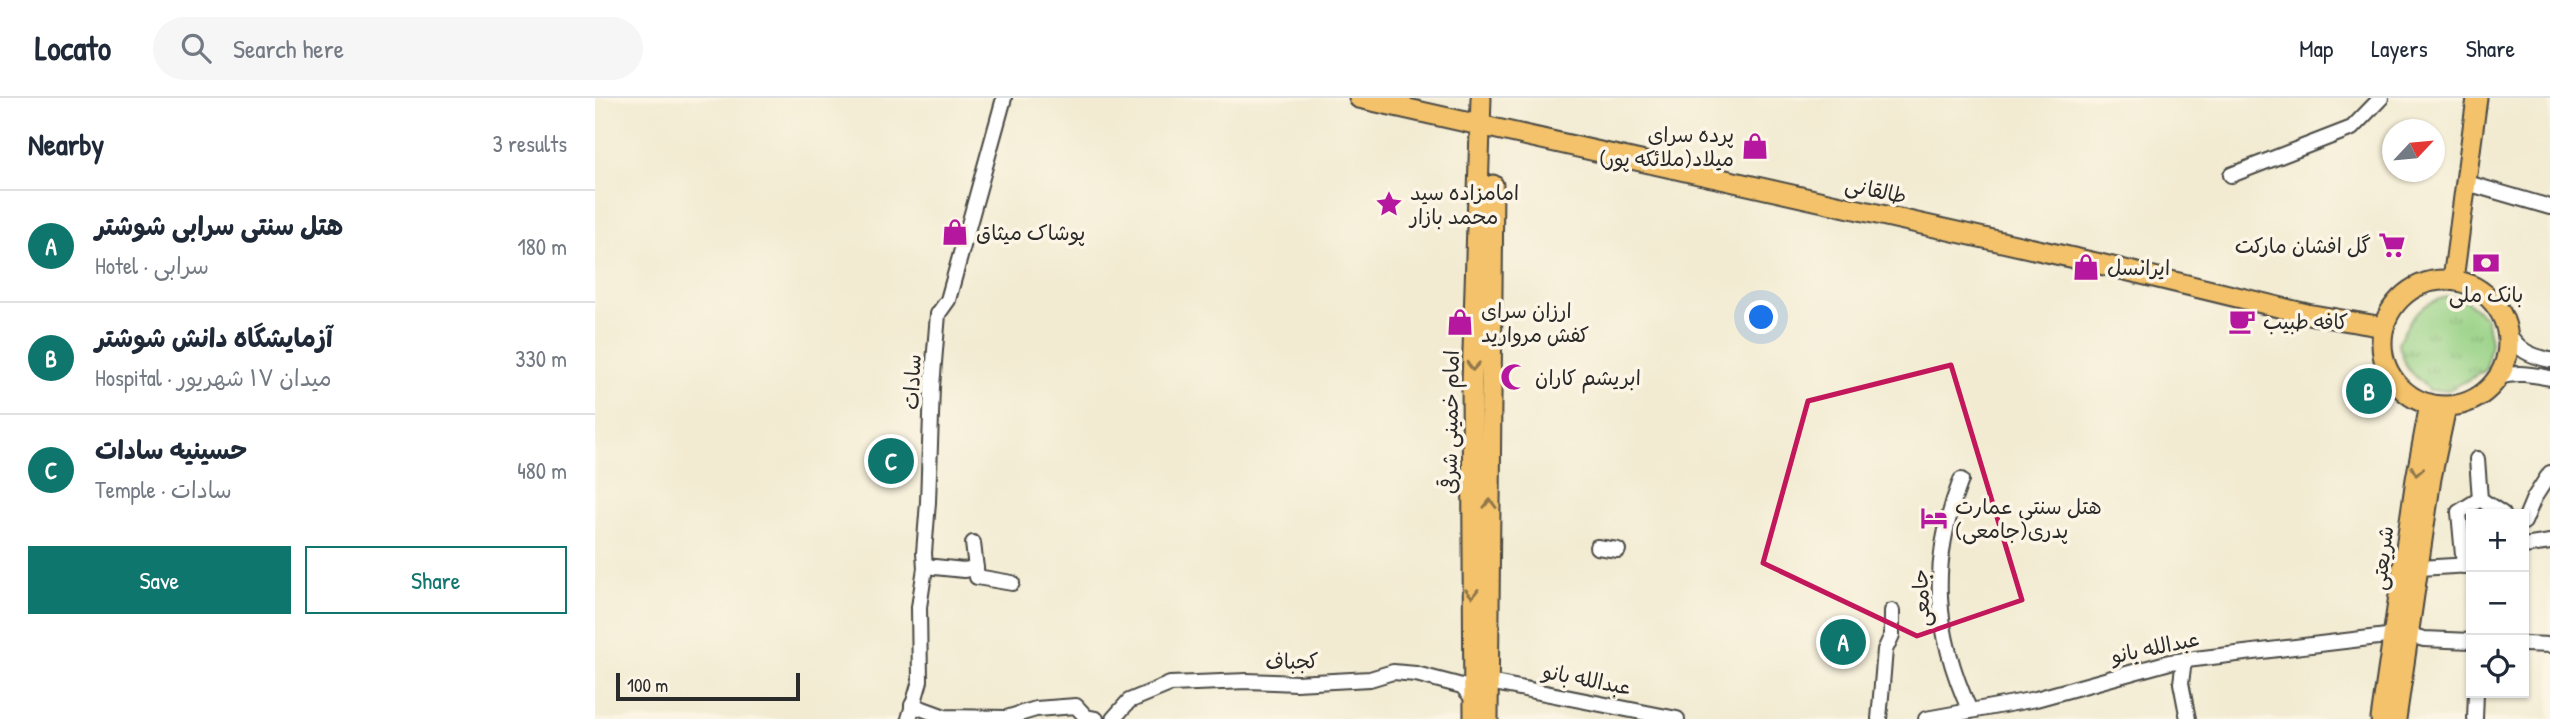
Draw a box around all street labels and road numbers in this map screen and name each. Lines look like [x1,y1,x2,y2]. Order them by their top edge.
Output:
street label: طالقانی [1842,169,1910,211]
street label: امام خمینی شرقی [1434,350,1468,494]
street label: سادات [896,353,928,411]
street label: شریعتی [2364,524,2400,592]
street label: جامعی [1905,568,1937,628]
street label: عبدالله بانو [2106,624,2202,671]
street label: کجباف [1265,646,1319,676]
street label: عبدالله بانو [1538,656,1634,702]

